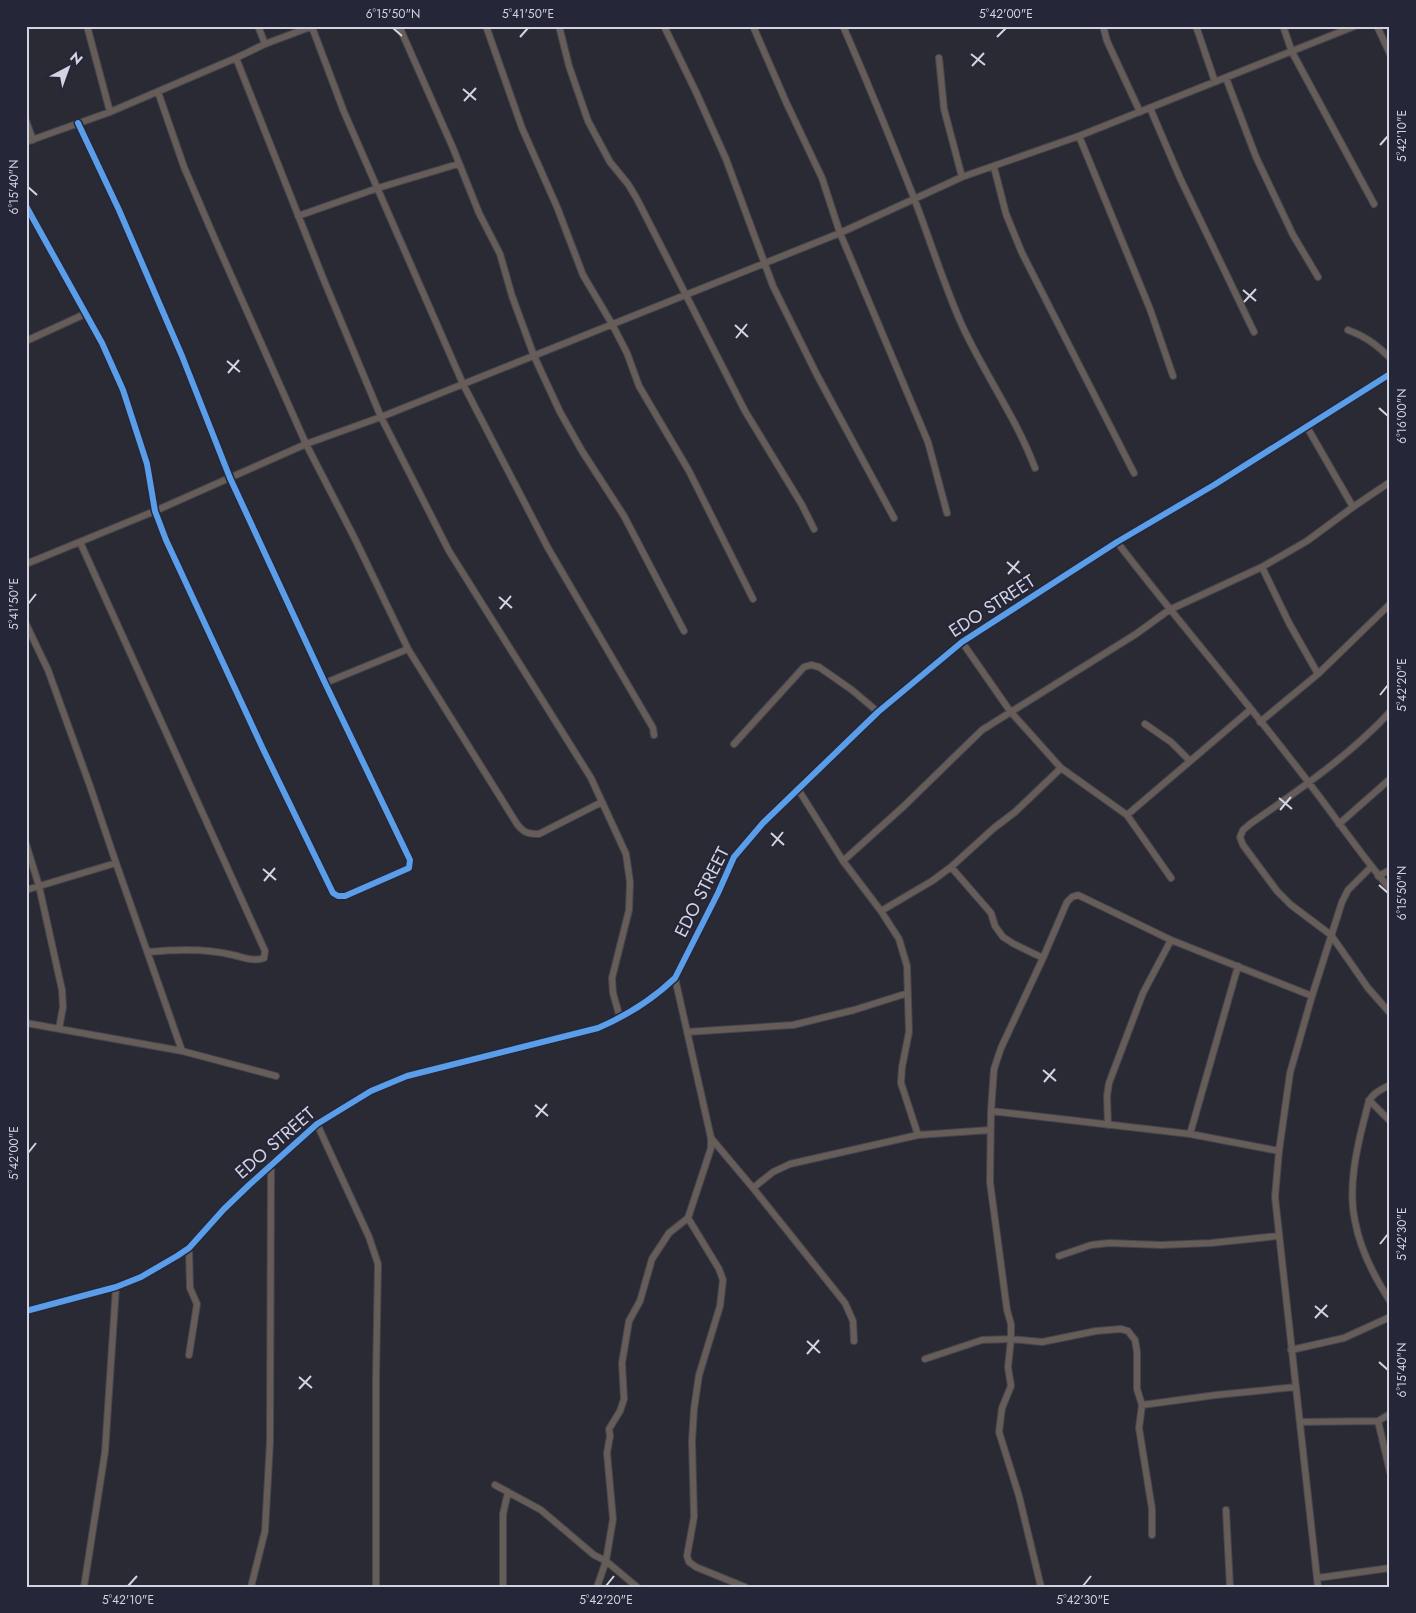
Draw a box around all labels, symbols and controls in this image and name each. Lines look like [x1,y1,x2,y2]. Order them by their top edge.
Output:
text: 6°15'50"N [366,5,420,23]
text: 5°41'50"E [502,5,554,23]
text: 5°42'00"E [979,5,1033,23]
north arrow [42,42,92,92]
text: N [66,47,87,69]
text: 5°42'10"E [1393,110,1411,162]
text: 6°15'40"N [5,160,23,214]
text: 6°16'00"N [1393,388,1411,444]
street label: EDO STREET [944,568,1041,644]
text: 5°41'50"E [5,578,23,630]
text: 5°42'20"E [1393,658,1411,712]
street label: EDO STREET [668,842,736,942]
text: 6°15'50"N [1393,866,1411,920]
street label: EDO STREET [229,1101,321,1185]
text: 5°42'00"E [5,1126,23,1180]
text: 5°42'30"E [1393,1207,1411,1261]
text: 6°15'40"N [1393,1343,1411,1397]
text: 5°42'10"E [102,1591,154,1609]
text: 5°42'20"E [579,1591,633,1609]
text: 5°42'30"E [1056,1591,1110,1609]

